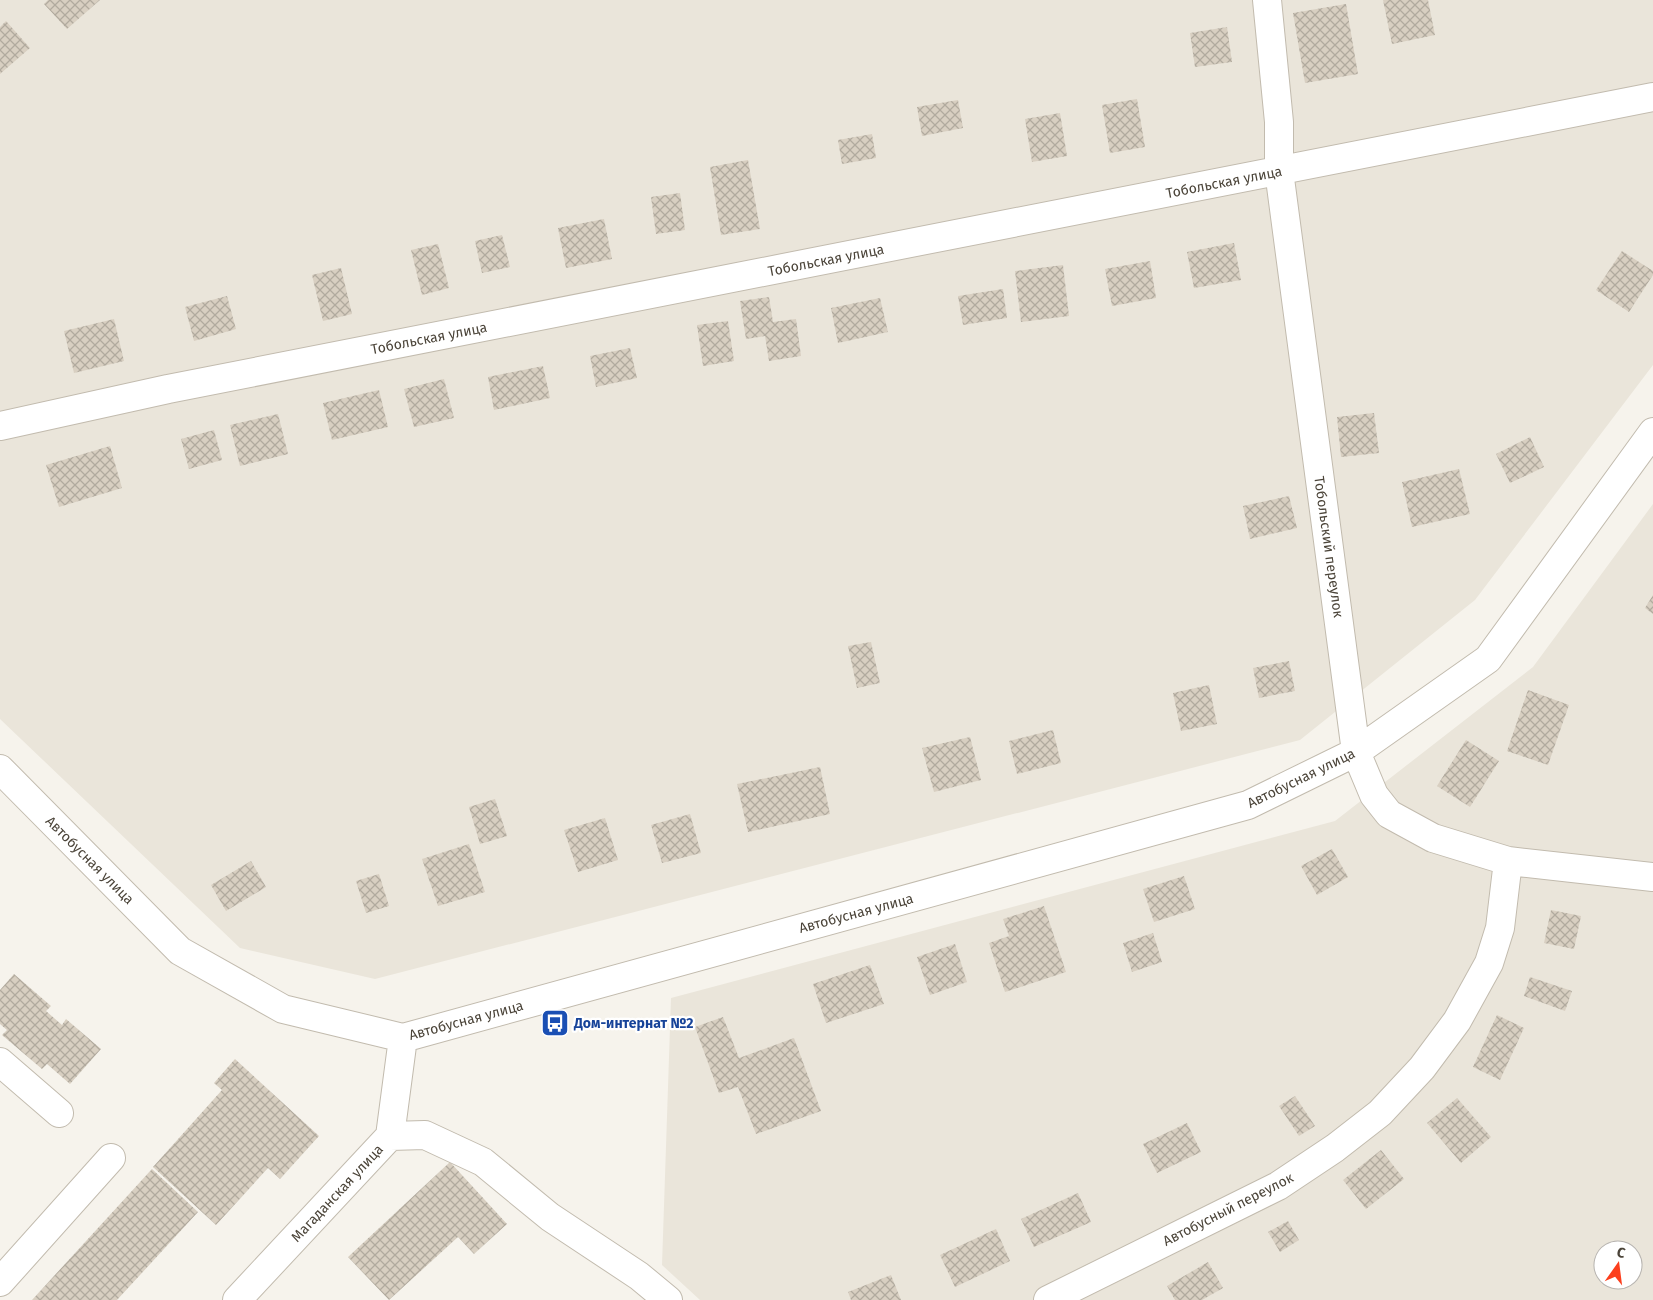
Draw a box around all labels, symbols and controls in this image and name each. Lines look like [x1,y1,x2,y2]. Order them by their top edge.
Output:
street label: Тобольская улица [1165,163,1284,202]
street label: Тобольская улица [767,241,886,280]
street label: Тобольская улица [370,319,489,358]
street label: Тобольский переулок [1310,475,1347,620]
street label: Автобусная улица [1245,745,1358,812]
street label: Автобусная улица [42,813,137,908]
street label: Автобусная улица [797,890,915,937]
street label: Автобусная улица [407,997,525,1044]
bus stop icon: Дом-интернат №2 [540,1008,570,1038]
place label: Дом-интернат №2 [573,1015,694,1032]
street label: Магаданская улица [288,1141,387,1246]
street label: Автобусный переулок [1160,1169,1297,1250]
north arrow [1593,1240,1643,1290]
text: С [1615,1244,1627,1262]

